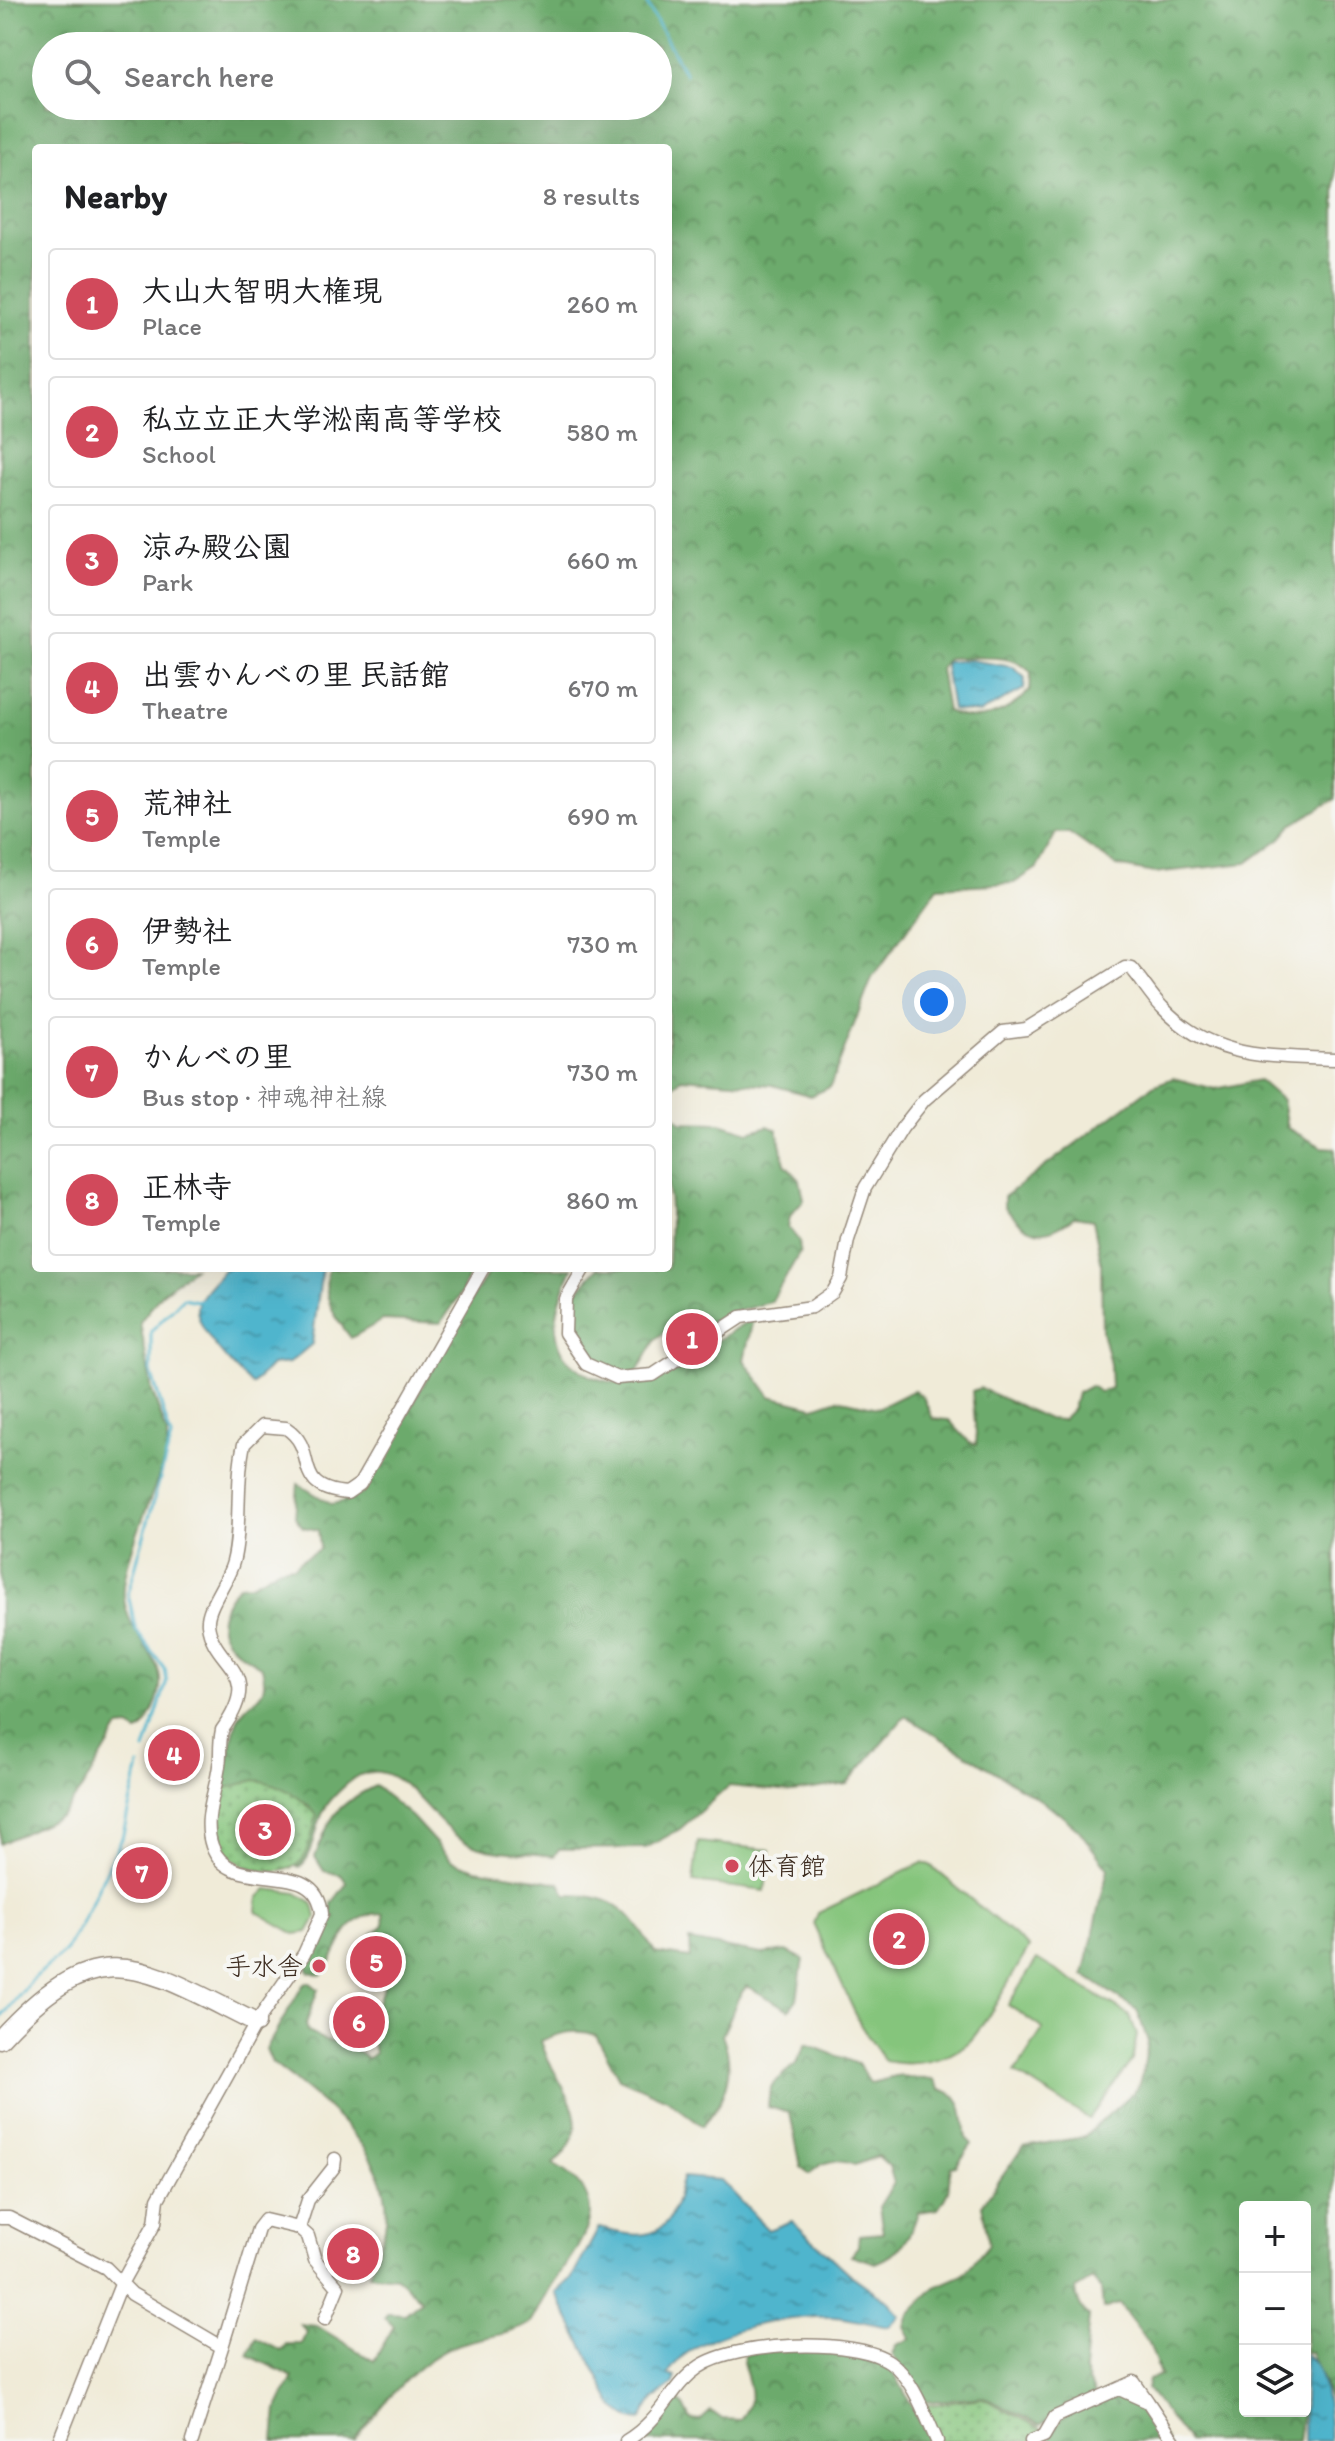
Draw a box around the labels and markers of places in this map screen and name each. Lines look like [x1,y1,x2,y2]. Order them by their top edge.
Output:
pin: 1 [666,1309,718,1369]
pin: 4 [148,1725,200,1785]
pin: 3 [239,1800,291,1860]
pin: 7 [116,1843,168,1903]
place label: 体育館 [748,1850,826,1882]
marker: 体育館 [723,1857,741,1875]
pin: 2 [873,1909,925,1969]
pin: 5 [350,1932,402,1992]
place label: 手水舎 [225,1950,303,1982]
marker: 手水舎 [310,1957,328,1975]
pin: 6 [333,1992,385,2052]
pin: 8 [327,2224,379,2284]

